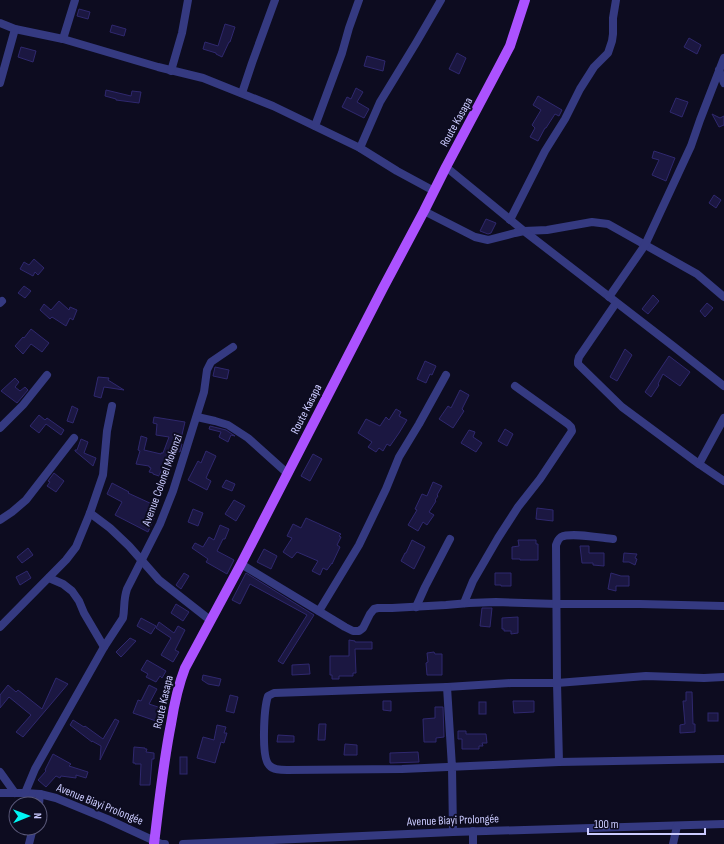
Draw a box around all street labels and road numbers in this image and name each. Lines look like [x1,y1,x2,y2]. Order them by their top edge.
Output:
street label: Route Kasapa [437,95,476,150]
street label: Route Kasapa [287,381,326,437]
street label: Avenue Colonel Mokonzi [139,432,186,529]
street label: Route Kasapa [150,674,177,730]
street label: Avenue Biayi Prolongée [53,780,146,829]
street label: Avenue Biayi Prolongée [406,811,500,830]

